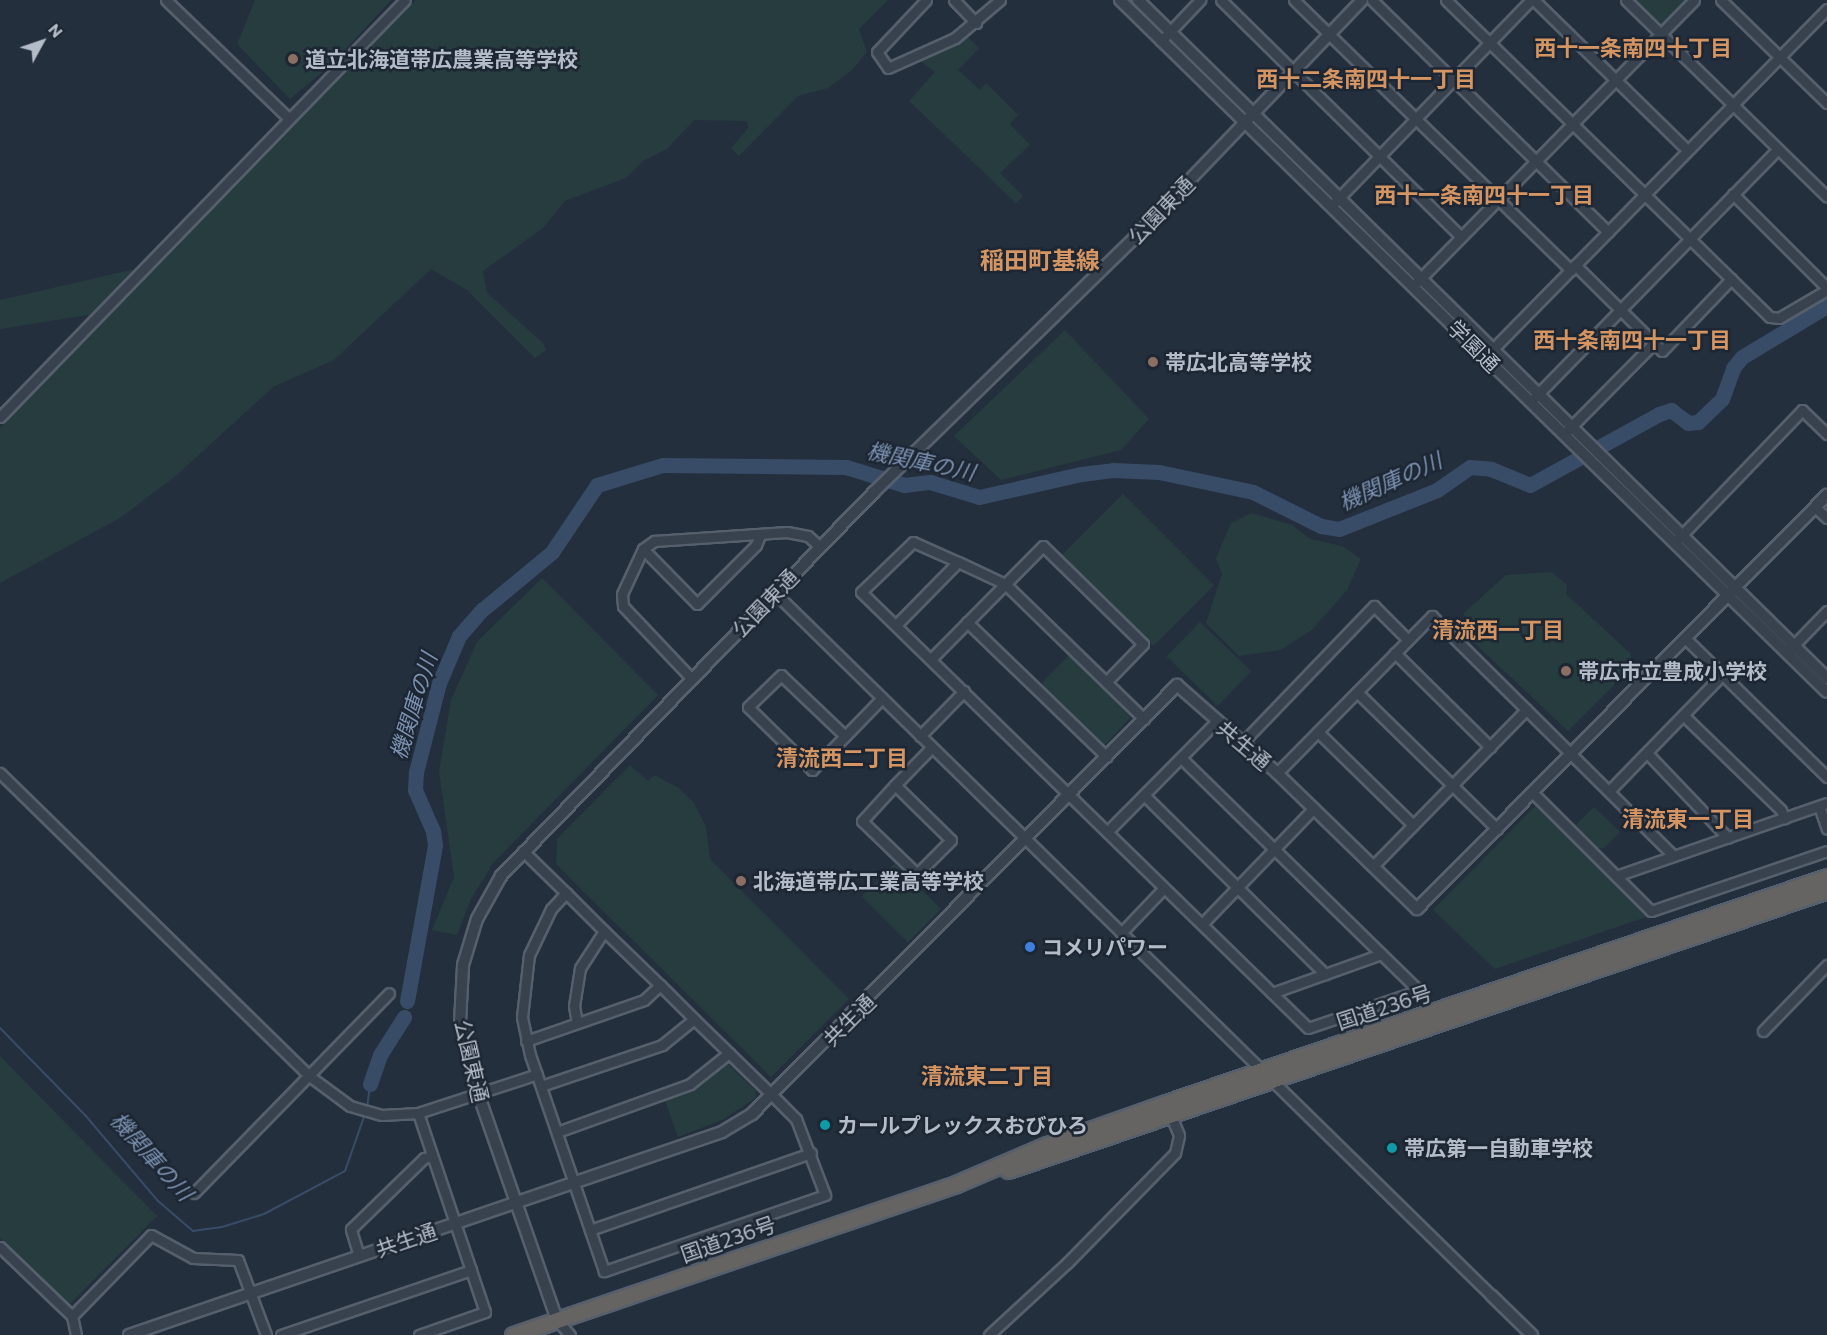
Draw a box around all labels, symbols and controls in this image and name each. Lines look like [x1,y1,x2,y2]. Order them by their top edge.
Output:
north arrow [12,12,72,72]
text: N [45,19,67,41]
district label: 西十一条南四十丁目 [1534,35,1732,61]
place label: 道立北海道帯広農業高等学校 [305,46,578,72]
marker: 道立北海道帯広農業高等学校 [286,52,300,66]
district label: 西十二条南四十一丁目 [1256,66,1476,92]
street label: 公園東通 [1123,171,1199,249]
district label: 西十一条南四十一丁目 [1374,182,1594,208]
district label: 稲田町基線 [980,246,1100,274]
street label: 学園通 [1443,315,1505,377]
district label: 西十条南四十一丁目 [1533,327,1731,353]
place label: 帯広北高等学校 [1165,349,1312,375]
marker: 帯広北高等学校 [1146,355,1160,369]
water label: 機関庫の川 [864,437,978,485]
water label: 機関庫の川 [1334,447,1446,515]
street label: 公園東通 [727,564,803,642]
district label: 清流西一丁目 [1432,617,1564,643]
water label: 機関庫の川 [384,650,442,762]
place label: 帯広市立豊成小学校 [1578,658,1767,684]
marker: 帯広市立豊成小学校 [1559,664,1573,678]
street label: 共生通 [1212,715,1276,775]
district label: 清流西二丁目 [776,745,908,771]
district label: 清流東一丁目 [1622,806,1754,832]
place label: 北海道帯広工業高等学校 [753,868,984,894]
marker: 北海道帯広工業高等学校 [734,874,748,888]
place label: コメリパワー [1042,934,1168,960]
marker: コメリパワー [1023,940,1037,954]
street label: 国道236号 [1333,980,1435,1034]
street label: 共生通 [818,989,880,1051]
street label: 公園東通 [450,1017,494,1105]
district label: 清流東二丁目 [921,1063,1053,1089]
water label: 機関庫の川 [105,1106,199,1206]
place label: カールプレックスおびひろ [837,1112,1089,1138]
marker: カールプレックスおびひろ [818,1118,832,1132]
place label: 帯広第一自動車学校 [1404,1135,1593,1161]
marker: 帯広第一自動車学校 [1385,1141,1399,1155]
street label: 国道236号 [677,1211,779,1267]
street label: 共生通 [372,1218,440,1262]

